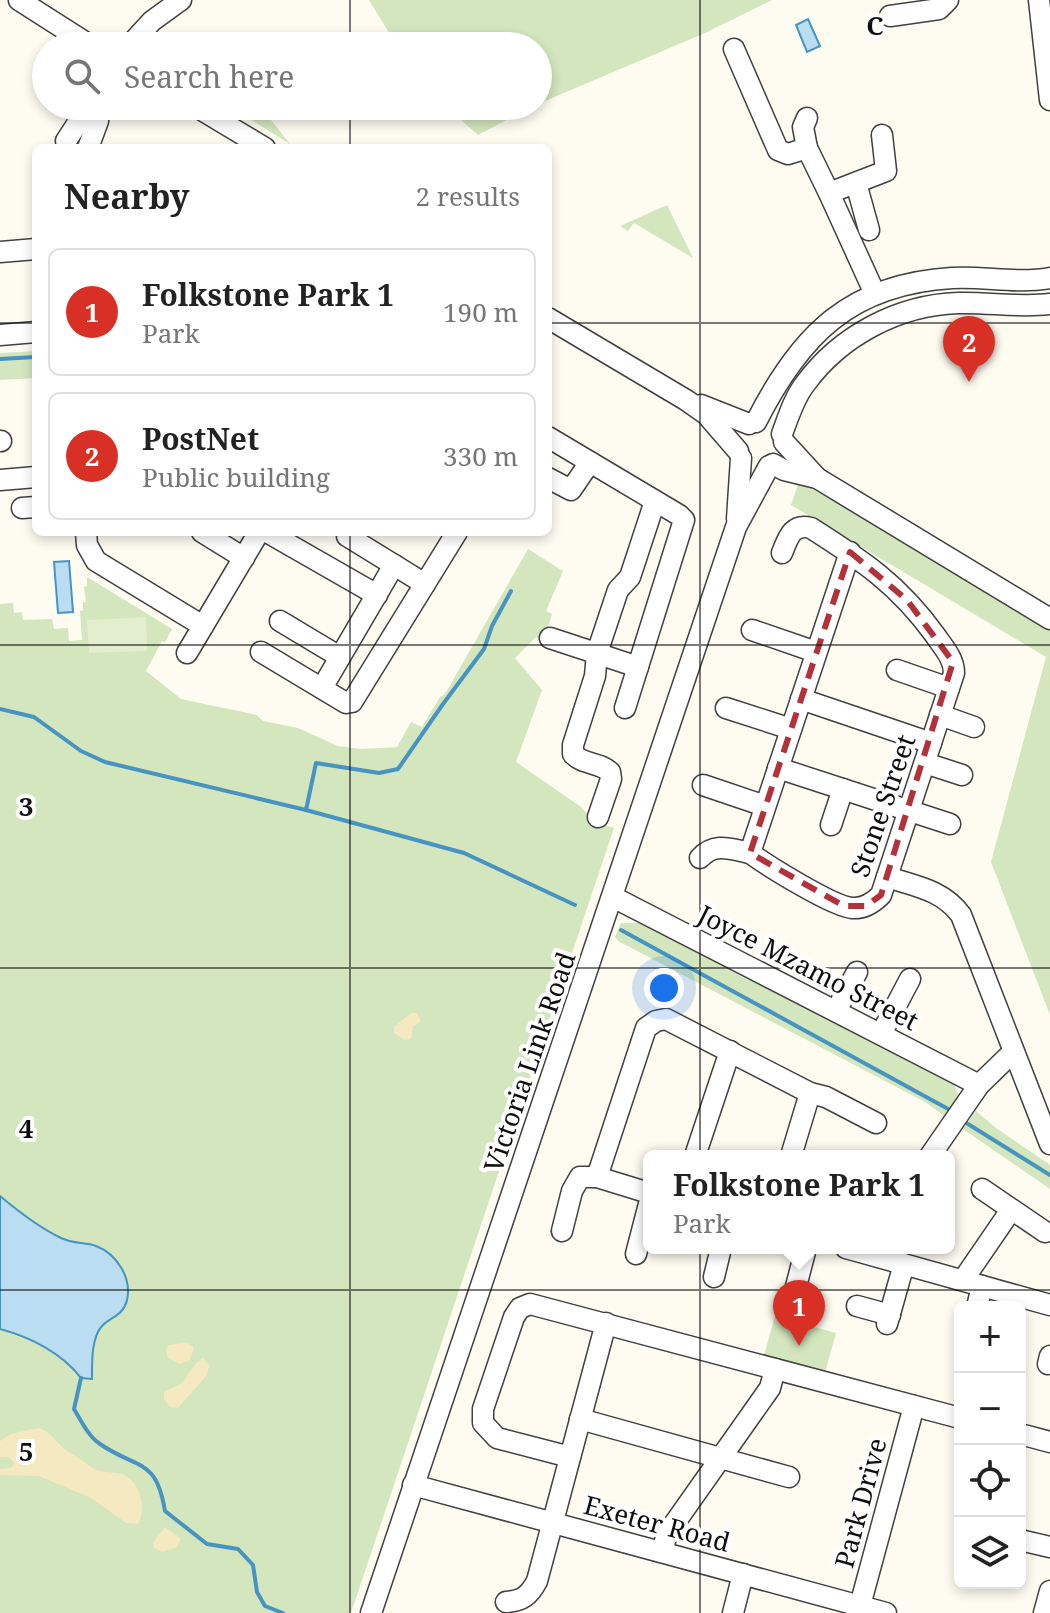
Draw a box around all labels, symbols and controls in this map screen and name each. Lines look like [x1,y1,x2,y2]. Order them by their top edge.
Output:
text: C [866,7,884,43]
search box [32,32,552,120]
icon: search [60,54,104,98]
text: Search here [124,56,294,97]
text: Nearby [64,173,190,219]
text: 2 results [415,178,520,214]
text: Folkstone Park 1 [142,274,394,315]
text: 1 [85,294,99,330]
text: 190 m [443,294,518,330]
text: Park [142,315,200,351]
pin: 2 [943,316,995,382]
text: PostNet [142,418,259,459]
text: 2 [85,438,99,474]
text: 330 m [443,438,518,474]
text: Public building [142,459,330,495]
street label: Stone Street [841,730,923,882]
text: 3 [19,788,33,824]
street label: Joyce Mzamo Street [691,895,925,1038]
street label: Victoria Link Road [474,947,584,1177]
your location [644,968,684,1008]
text: 4 [19,1110,34,1146]
popup [643,1150,955,1254]
text: Folkstone Park 1 [673,1164,925,1205]
text: Park [673,1205,731,1241]
pin: 1 [773,1280,825,1346]
map controls [954,1301,1026,1589]
button: + [954,1301,1026,1373]
button: − [954,1373,1026,1445]
text: 5 [19,1433,33,1469]
street label: Park Drive [825,1434,895,1572]
button: locate [954,1445,1026,1517]
street label: Exeter Road [580,1486,734,1560]
button: layers [954,1517,1026,1589]

